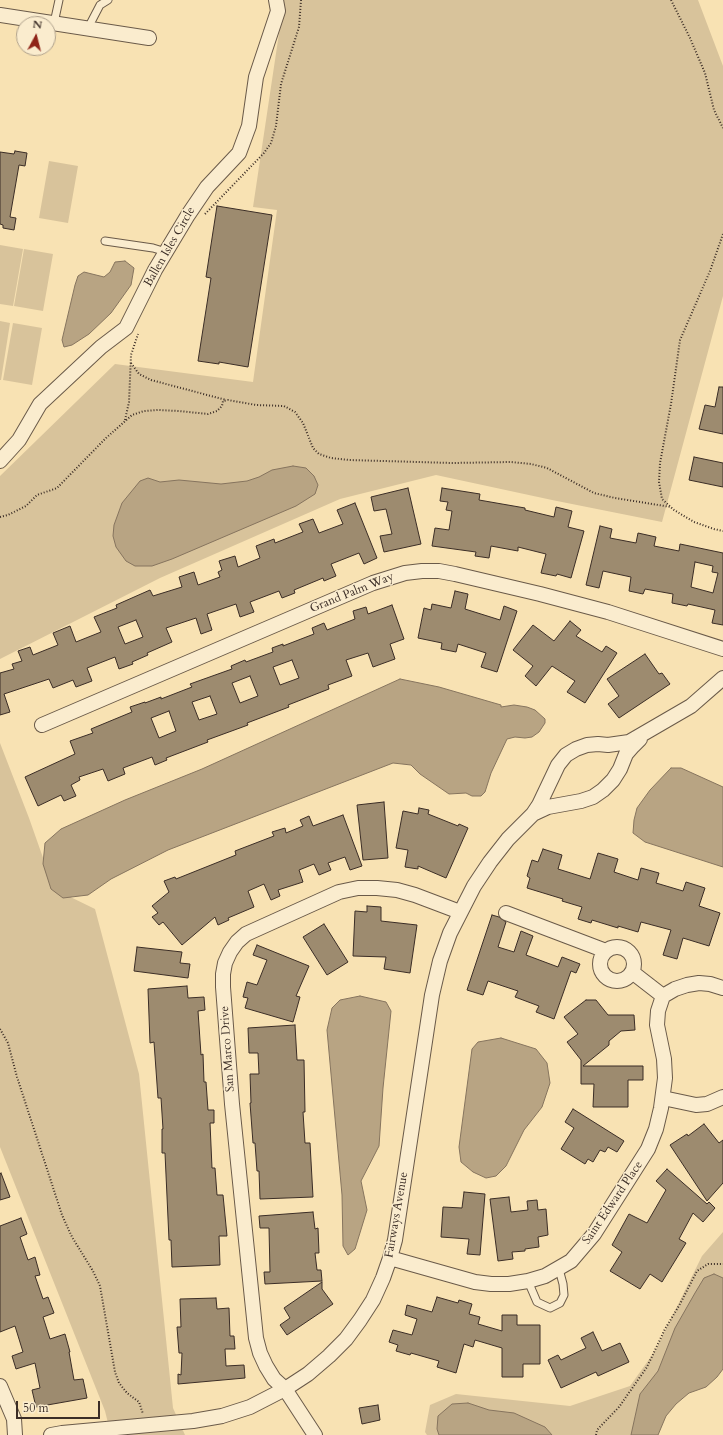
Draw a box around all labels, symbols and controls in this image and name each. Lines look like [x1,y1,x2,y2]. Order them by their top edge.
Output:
north arrow [16,16,56,56]
text: N [32,17,43,33]
street label: Ballen Isles Circle [141,205,199,289]
street label: Grand Palm Way [308,570,396,616]
street label: San Marco Drive [218,1005,238,1093]
street label: Saint Edward Place [580,1159,646,1247]
street label: Fairways Avenue [382,1171,412,1259]
scale bar [18,1393,102,1419]
text: 50 m [23,1400,49,1416]

